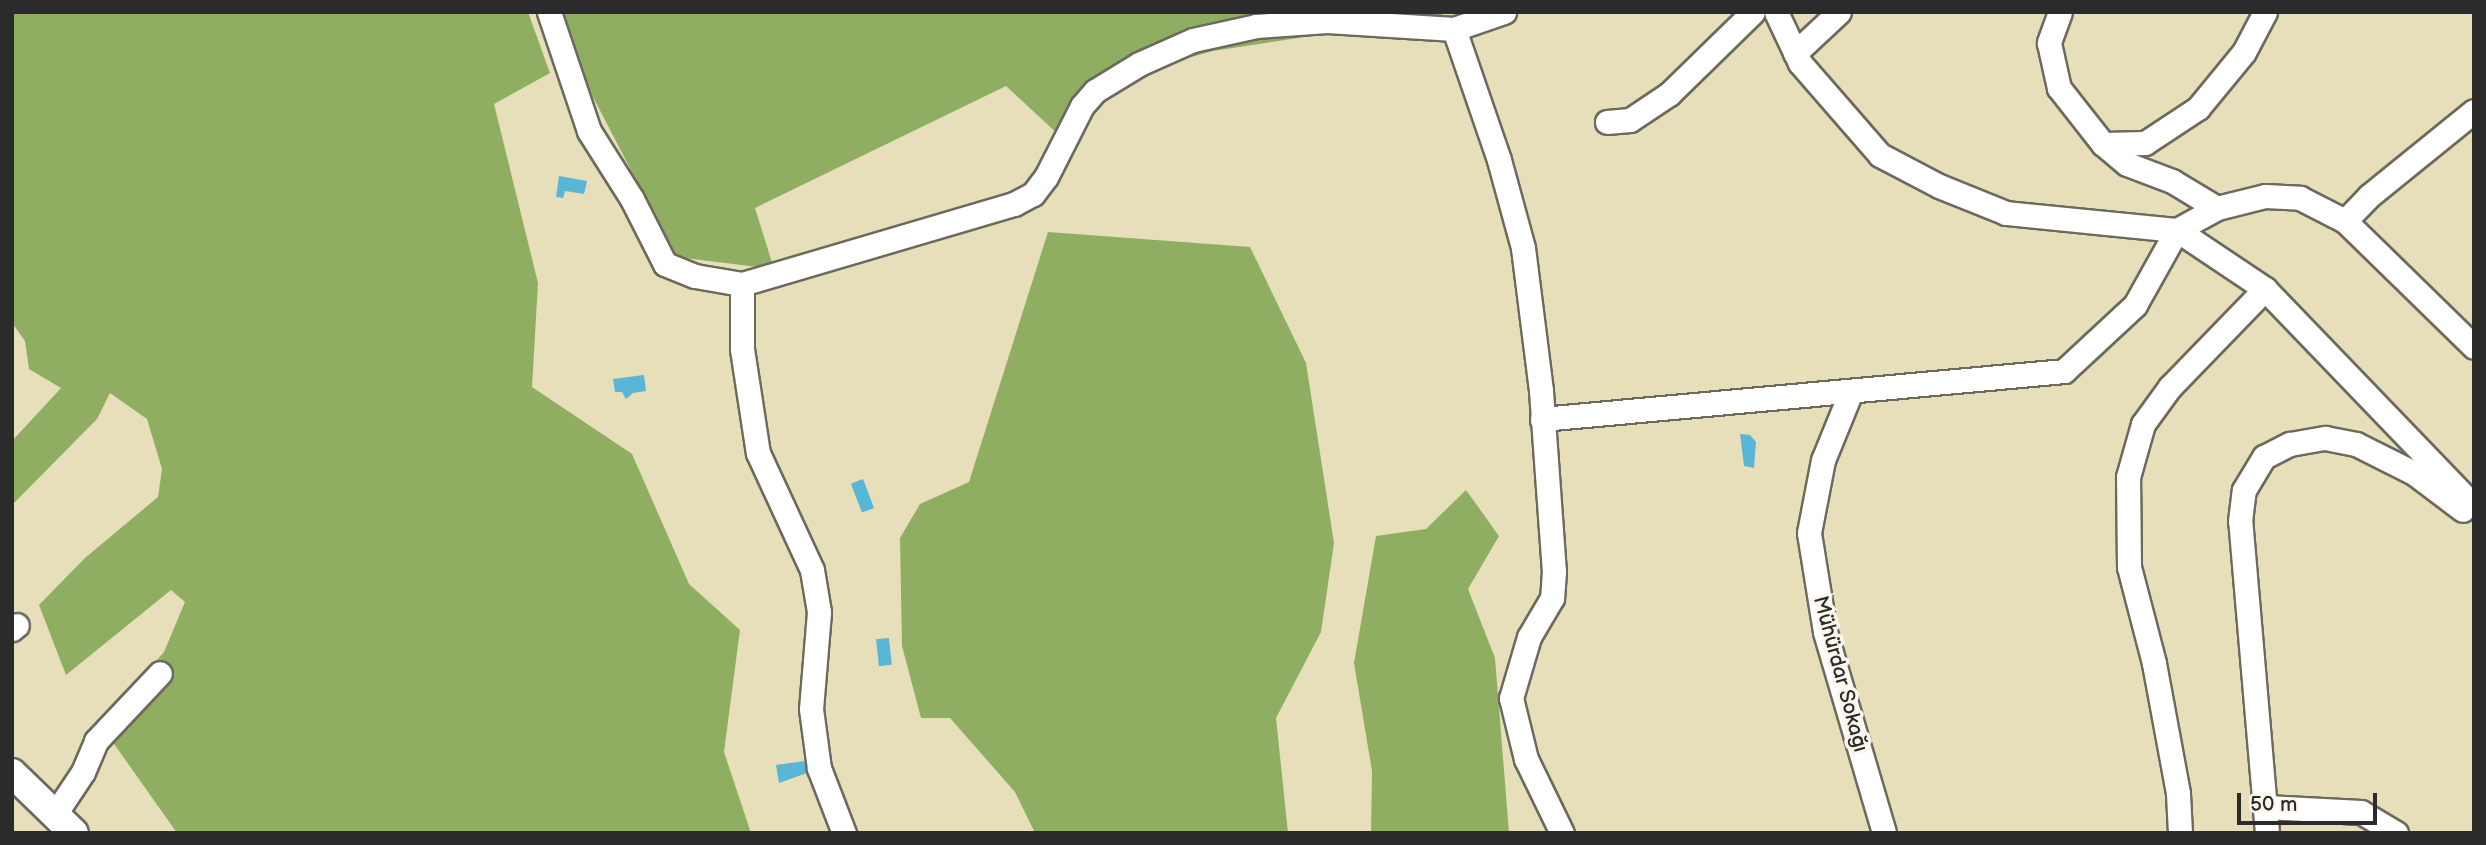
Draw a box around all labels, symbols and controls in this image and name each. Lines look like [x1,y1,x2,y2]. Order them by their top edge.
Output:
street label: Mühürdar Sokağı [1807,593,1873,755]
scale bar [2241,778,2381,822]
text: 50 m [2250,792,2297,817]

